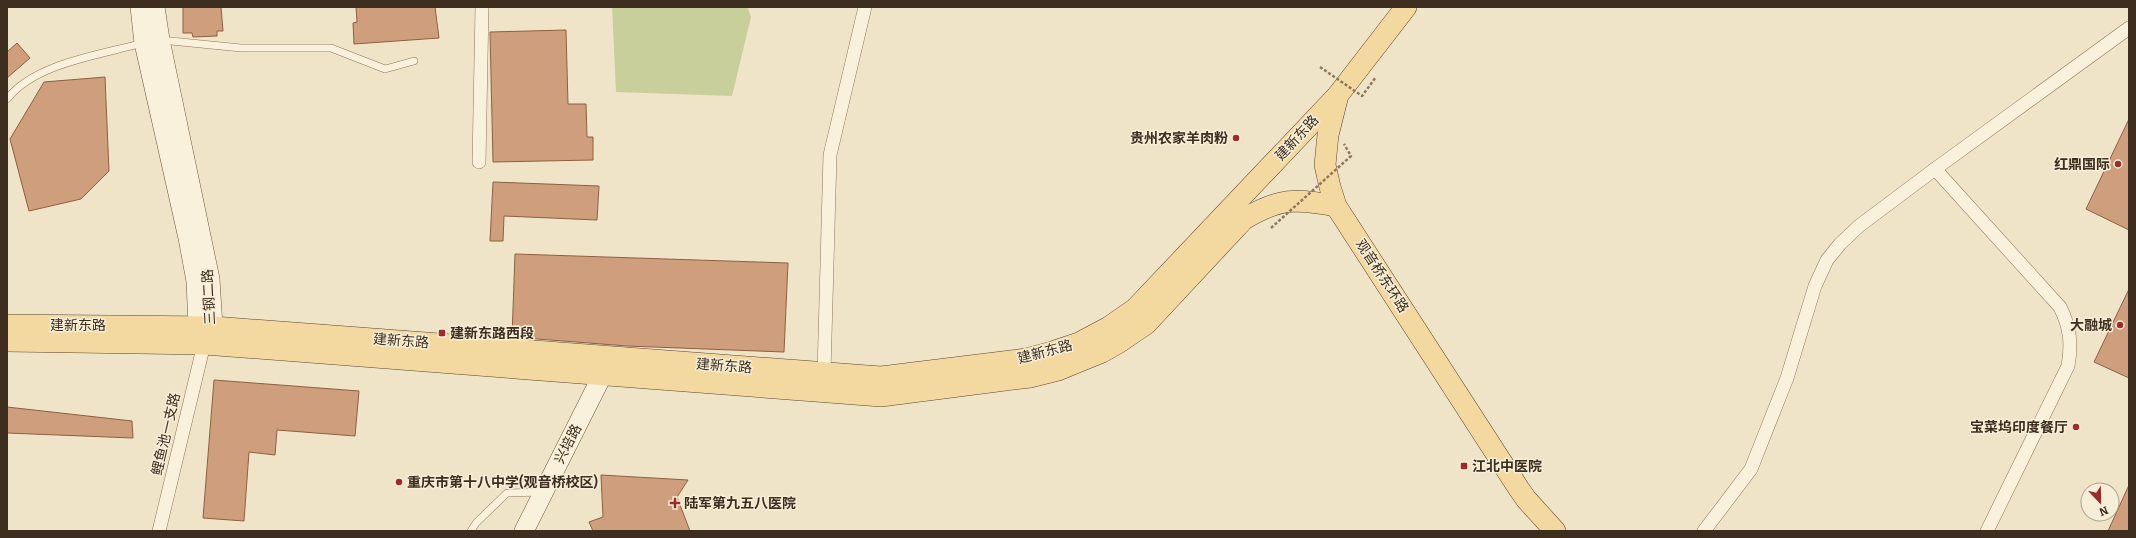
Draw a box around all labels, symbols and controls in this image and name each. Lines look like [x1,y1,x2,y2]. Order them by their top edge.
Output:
street label: 建新东路 [1272,112,1322,164]
place label: 贵州农家羊肉粉 [1130,130,1228,147]
marker: 贵州农家羊肉粉 [1231,133,1241,143]
place label: 红鼎国际 [2054,156,2110,173]
marker: 红鼎国际 [2113,159,2123,169]
street label: 观音桥东环路 [1352,236,1412,316]
street label: 三钢二路 [199,269,219,325]
street label: 建新东路 [50,317,106,334]
place label: 大融城 [2070,317,2112,334]
marker: 大融城 [2115,320,2125,330]
place label: 建新东路西段 [450,325,534,342]
marker: 建新东路西段 [437,328,447,338]
street label: 建新东路 [372,331,430,351]
street label: 建新东路 [1016,337,1074,367]
street label: 建新东路 [695,356,753,376]
street label: 鲤鱼池一支路 [148,391,184,477]
place label: 宝菜坞印度餐厅 [1970,419,2068,436]
street label: 兴培路 [551,421,585,467]
marker: 宝菜坞印度餐厅 [2071,422,2081,432]
place label: 江北中医院 [1472,458,1542,475]
marker: 江北中医院 [1459,461,1469,471]
place label: 重庆市第十八中学(观音桥校区) [407,473,598,491]
marker: 重庆市第十八中学(观音桥校区) [394,477,404,487]
north arrow [2080,482,2120,522]
place label: 陆军第九五八医院 [684,495,796,512]
marker: 陆军第九五八医院 [669,497,681,509]
text: N [2097,503,2110,519]

